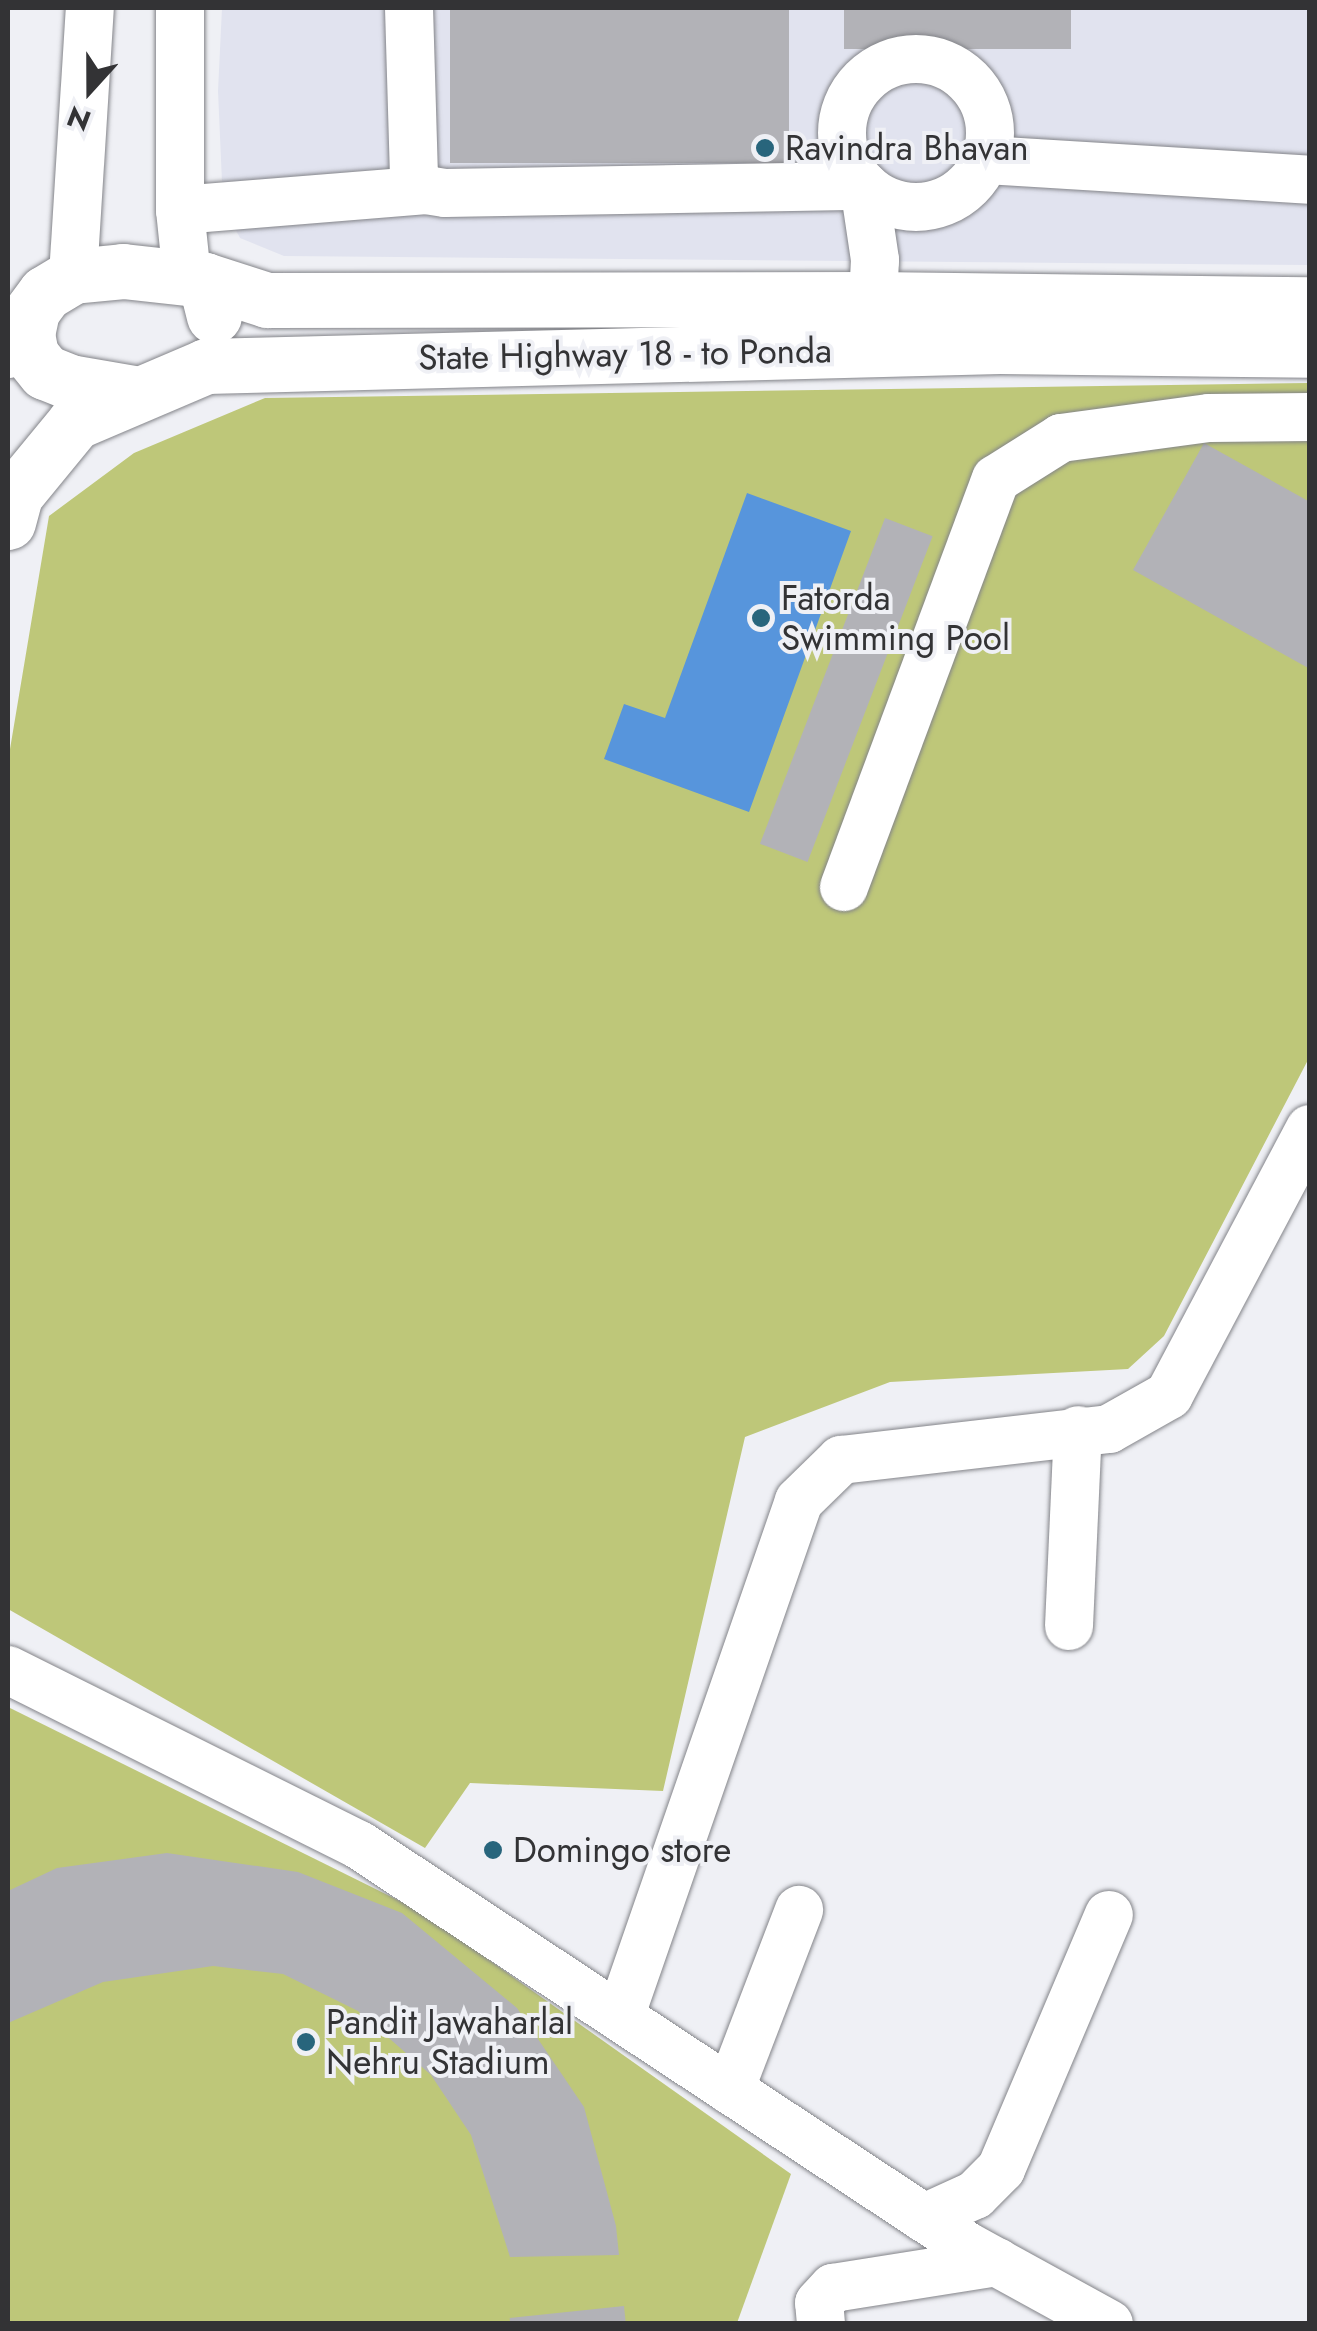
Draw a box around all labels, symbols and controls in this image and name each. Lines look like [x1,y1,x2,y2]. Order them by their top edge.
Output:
north arrow [40,40,140,140]
text: N [61,95,97,142]
place label: Ravindra Bhavan [785,127,1029,169]
marker: Ravindra Bhavan [754,137,776,159]
street label: State Highway 18 - to Ponda [418,329,832,379]
place label: Fatorda Swimming Pool [781,577,1010,659]
marker: Fatorda Swimming Pool [750,607,772,629]
place label: Domingo store [513,1829,731,1871]
marker: Domingo store [482,1839,504,1861]
place label: Pandit Jawaharlal Nehru Stadium [326,2001,573,2083]
marker: Pandit Jawaharlal Nehru Stadium [295,2031,317,2053]

